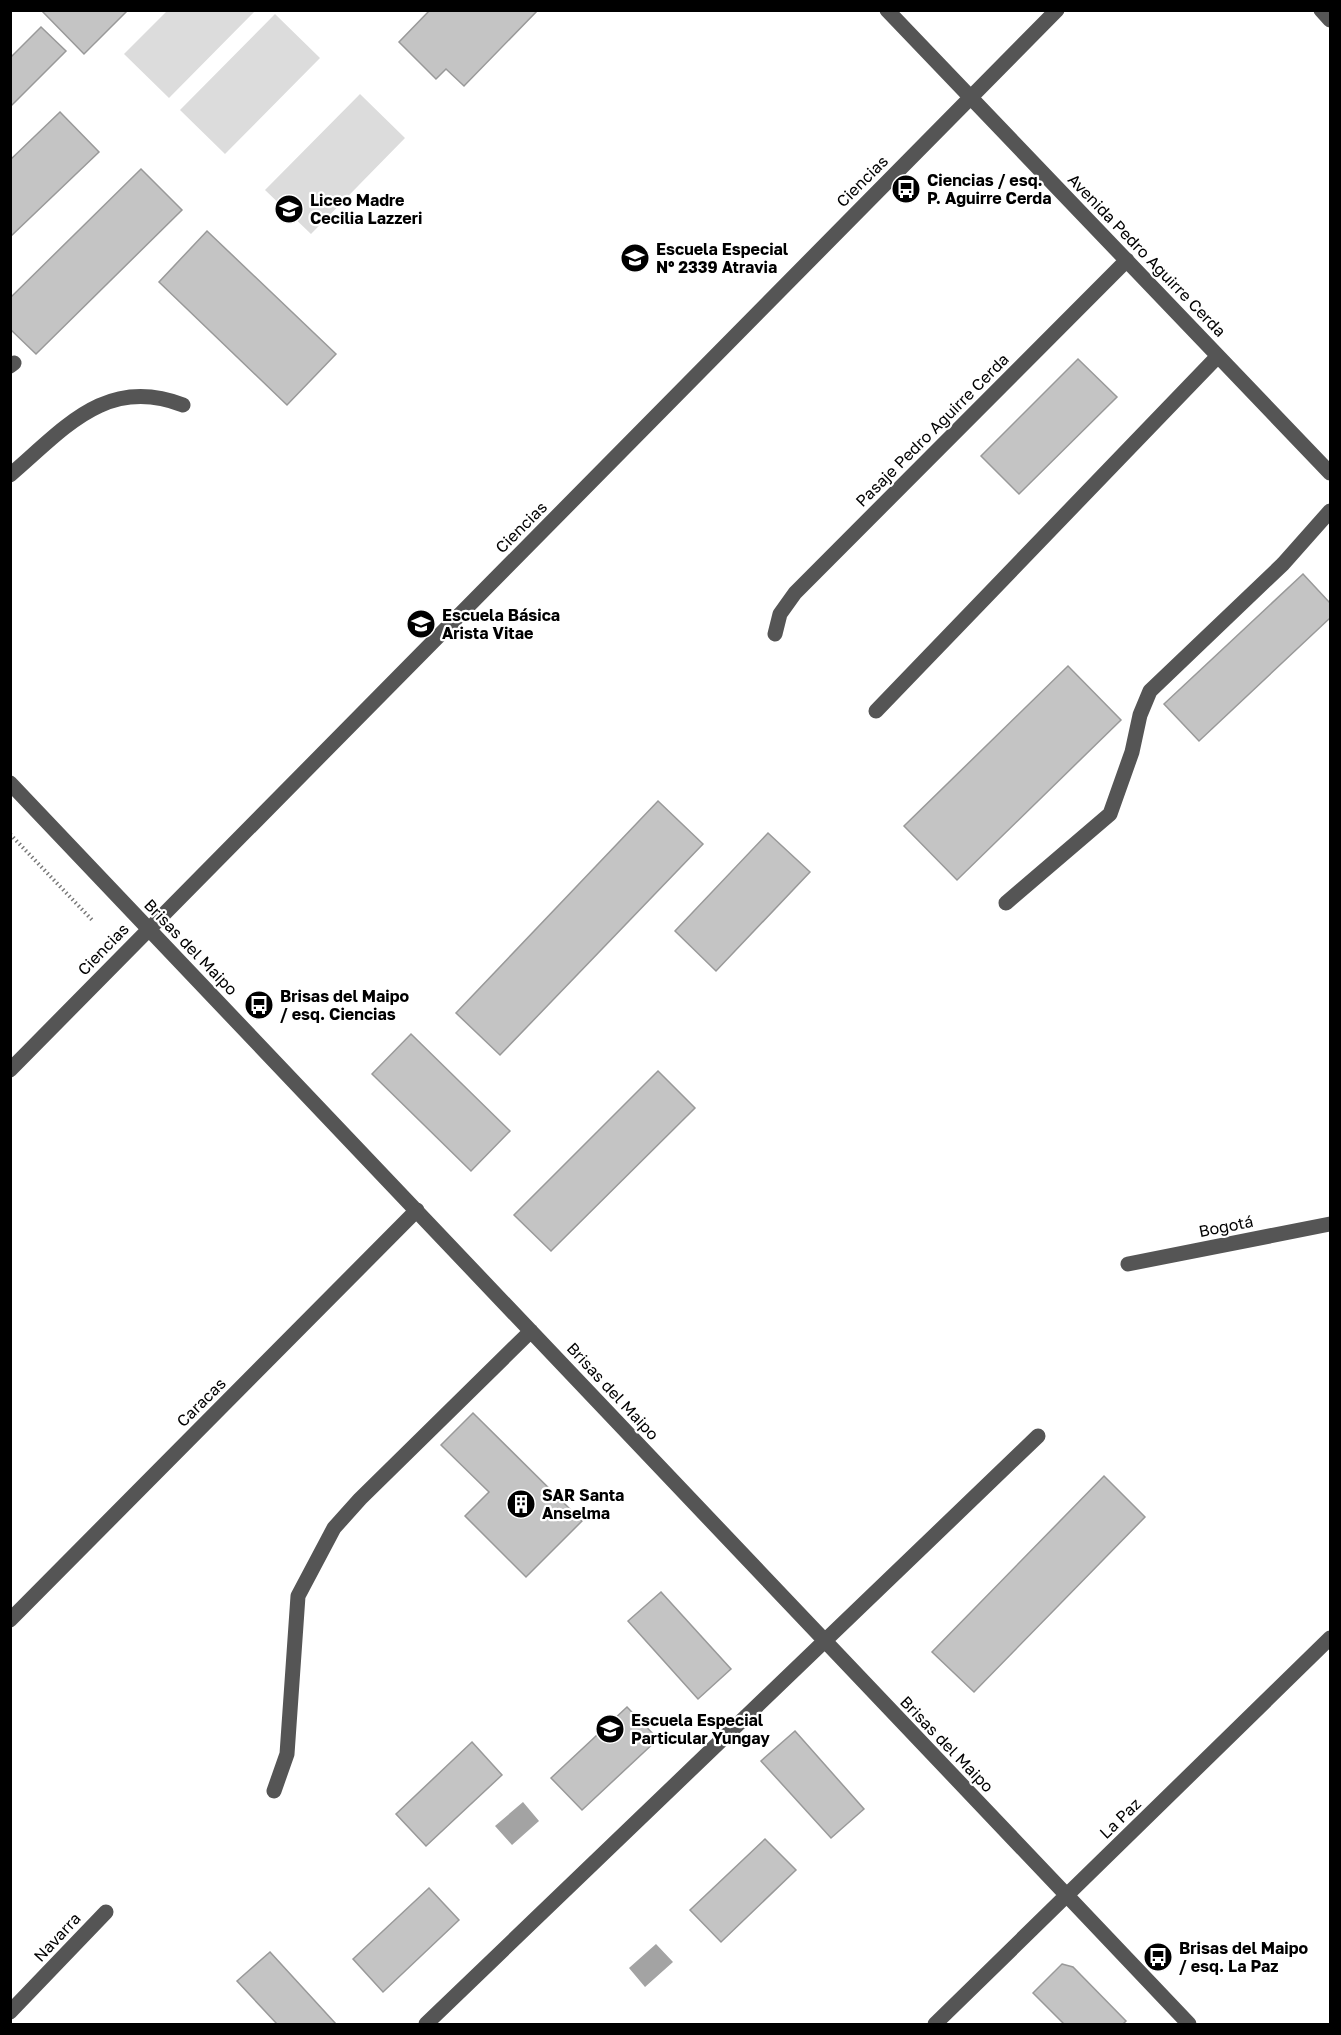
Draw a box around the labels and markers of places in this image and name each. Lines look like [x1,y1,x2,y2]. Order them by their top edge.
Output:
place label: Ciencias / esq. P. Aguirre Cerda [927,170,1052,208]
bus stop icon: Ciencias / esq. P. Aguirre Cerda [890,173,922,205]
place label: Liceo Madre Cecilia Lazzeri [310,190,422,228]
school or university icon: Liceo Madre Cecilia Lazzeri [273,193,305,225]
place label: Escuela Especial Nº 2339 Atravia [656,239,789,277]
school or university icon: Escuela Especial Nº 2339 Atravia [619,242,651,274]
place label: Escuela Básica Arista Vitae [442,605,560,643]
school or university icon: Escuela Básica Arista Vitae [405,608,437,640]
place label: Brisas del Maipo / esq. Ciencias [280,986,409,1024]
bus stop icon: Brisas del Maipo / esq. Ciencias [243,989,275,1021]
place label: SAR Santa Anselma [542,1485,624,1523]
building icon: SAR Santa Anselma [505,1488,537,1520]
place label: Escuela Especial Particular Yungay [631,1710,770,1748]
school or university icon: Escuela Especial Particular Yungay [594,1713,626,1745]
place label: Brisas del Maipo / esq. La Paz [1179,1938,1308,1976]
bus stop icon: Brisas del Maipo / esq. La Paz [1142,1941,1174,1973]

